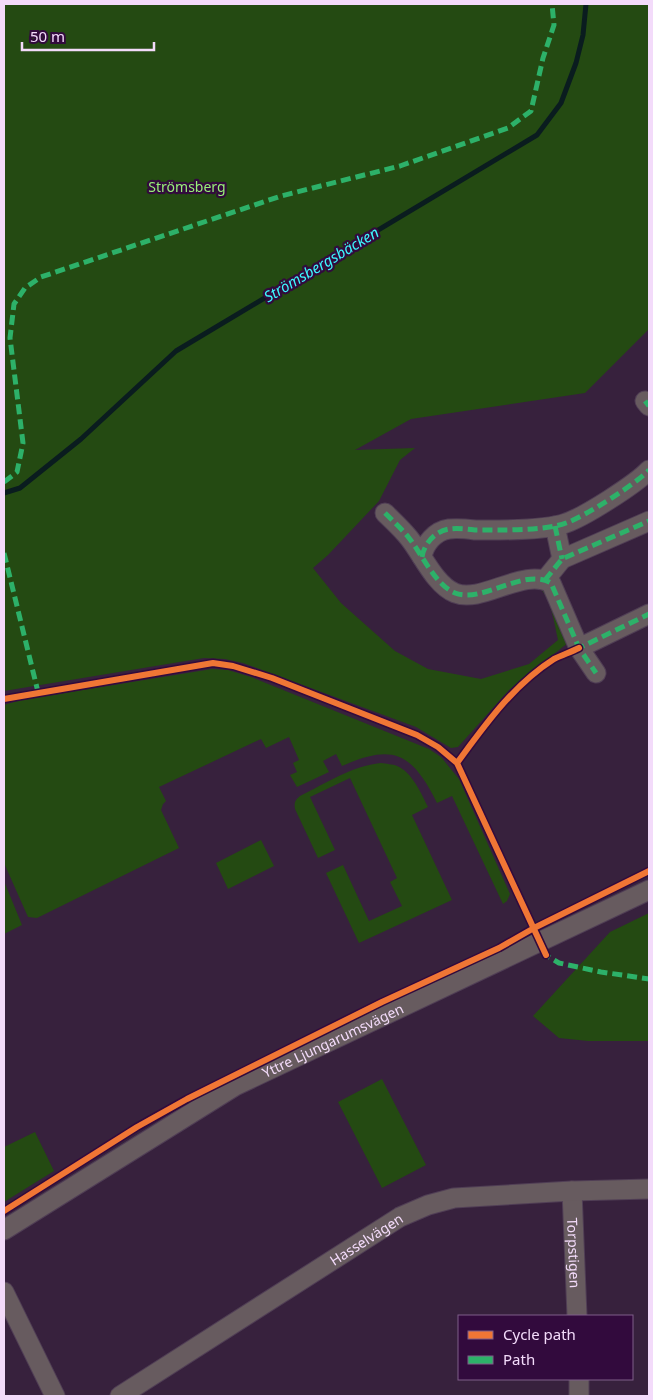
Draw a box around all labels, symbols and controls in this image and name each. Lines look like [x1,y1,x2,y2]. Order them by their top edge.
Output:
scale bar [22,20,155,52]
text: 50 m [30,26,65,46]
park label: Strömsberg [148,177,226,196]
water label: Strömsbergsbäcken [260,222,382,306]
street label: Yttre Ljungarumsvägen [259,998,406,1081]
street label: Hasselvägen [326,1208,406,1269]
street label: Torpstigen [564,1217,585,1288]
legend [458,1315,633,1380]
text: Cycle path [503,1324,576,1344]
text: Path [503,1349,535,1369]

